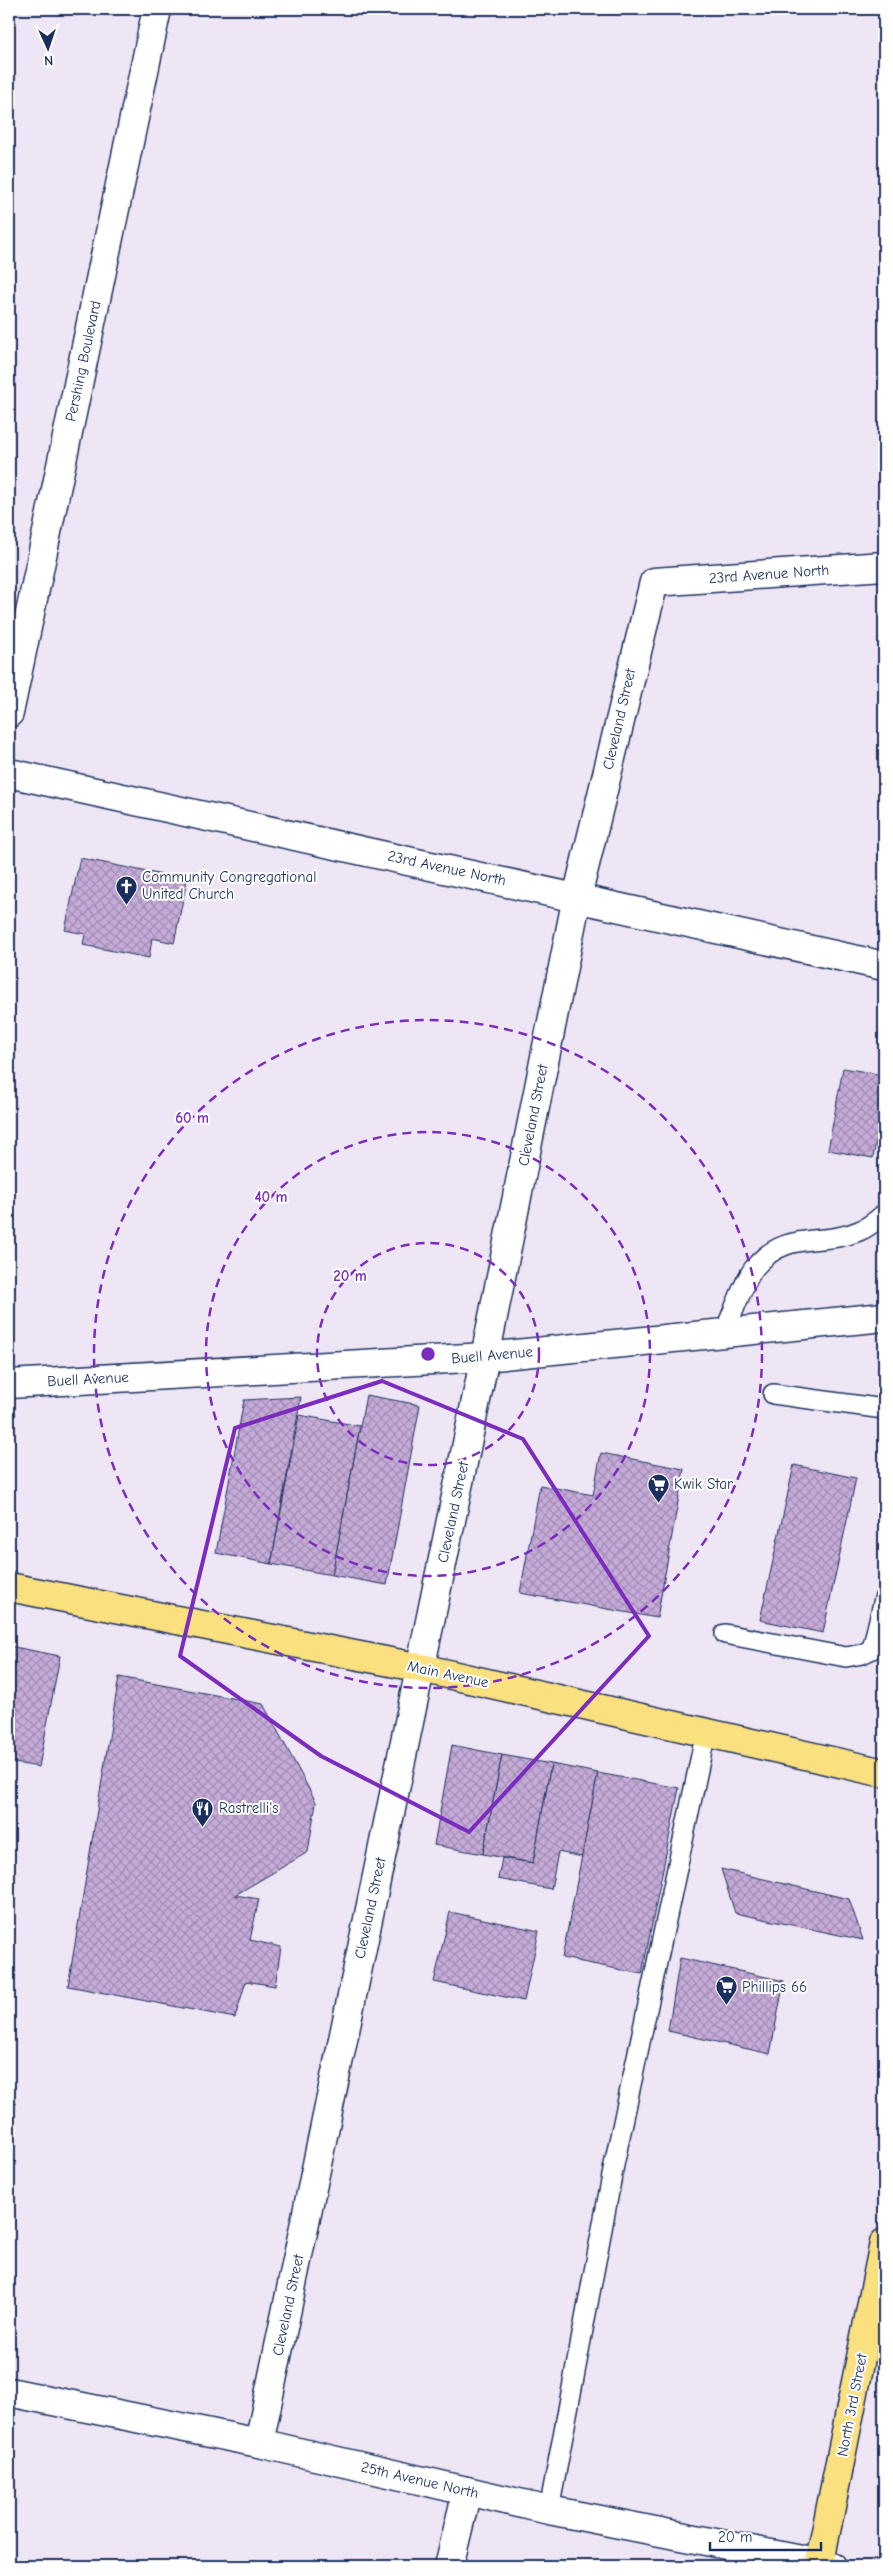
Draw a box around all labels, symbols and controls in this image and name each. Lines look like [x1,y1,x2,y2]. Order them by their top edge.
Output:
north arrow [22,22,72,72]
text: N [44,52,54,69]
street label: Pershing Boulevard [61,299,105,423]
street label: 23rd Avenue North [708,561,830,587]
street label: Cleveland Street [599,666,640,771]
street label: 23rd Avenue North [386,847,508,889]
place label: Community Congregational United Church [142,868,317,903]
church icon: Community Congregational United Church [114,874,138,905]
street label: Cleveland Street [514,1062,552,1167]
text: 60 m [175,1109,209,1127]
text: 40 m [255,1188,288,1206]
text: 20 m [333,1267,367,1285]
street label: Buell Avenue [450,1342,534,1368]
centre of rings [419,1345,437,1363]
street label: Buell Avenue [47,1368,130,1390]
street label: Cleveland Street [433,1459,473,1564]
supermarket icon: Kwik Star [646,1472,670,1503]
place label: Kwik Star [674,1475,733,1493]
street label: Main Avenue [406,1657,491,1692]
restaurant icon: Rastrelli's [191,1796,215,1827]
place label: Rastrelli's [219,1799,278,1817]
street label: Cleveland Street [350,1855,390,1960]
supermarket icon: Phillips 66 [714,1975,738,2006]
place label: Phillips 66 [742,1978,807,1996]
street label: Cleveland Street [268,2252,308,2357]
street label: North 3rd Street [833,2351,871,2458]
street label: 25th Avenue North [359,2458,481,2502]
scale bar [710,2520,822,2552]
text: 20 m [718,2528,752,2546]

